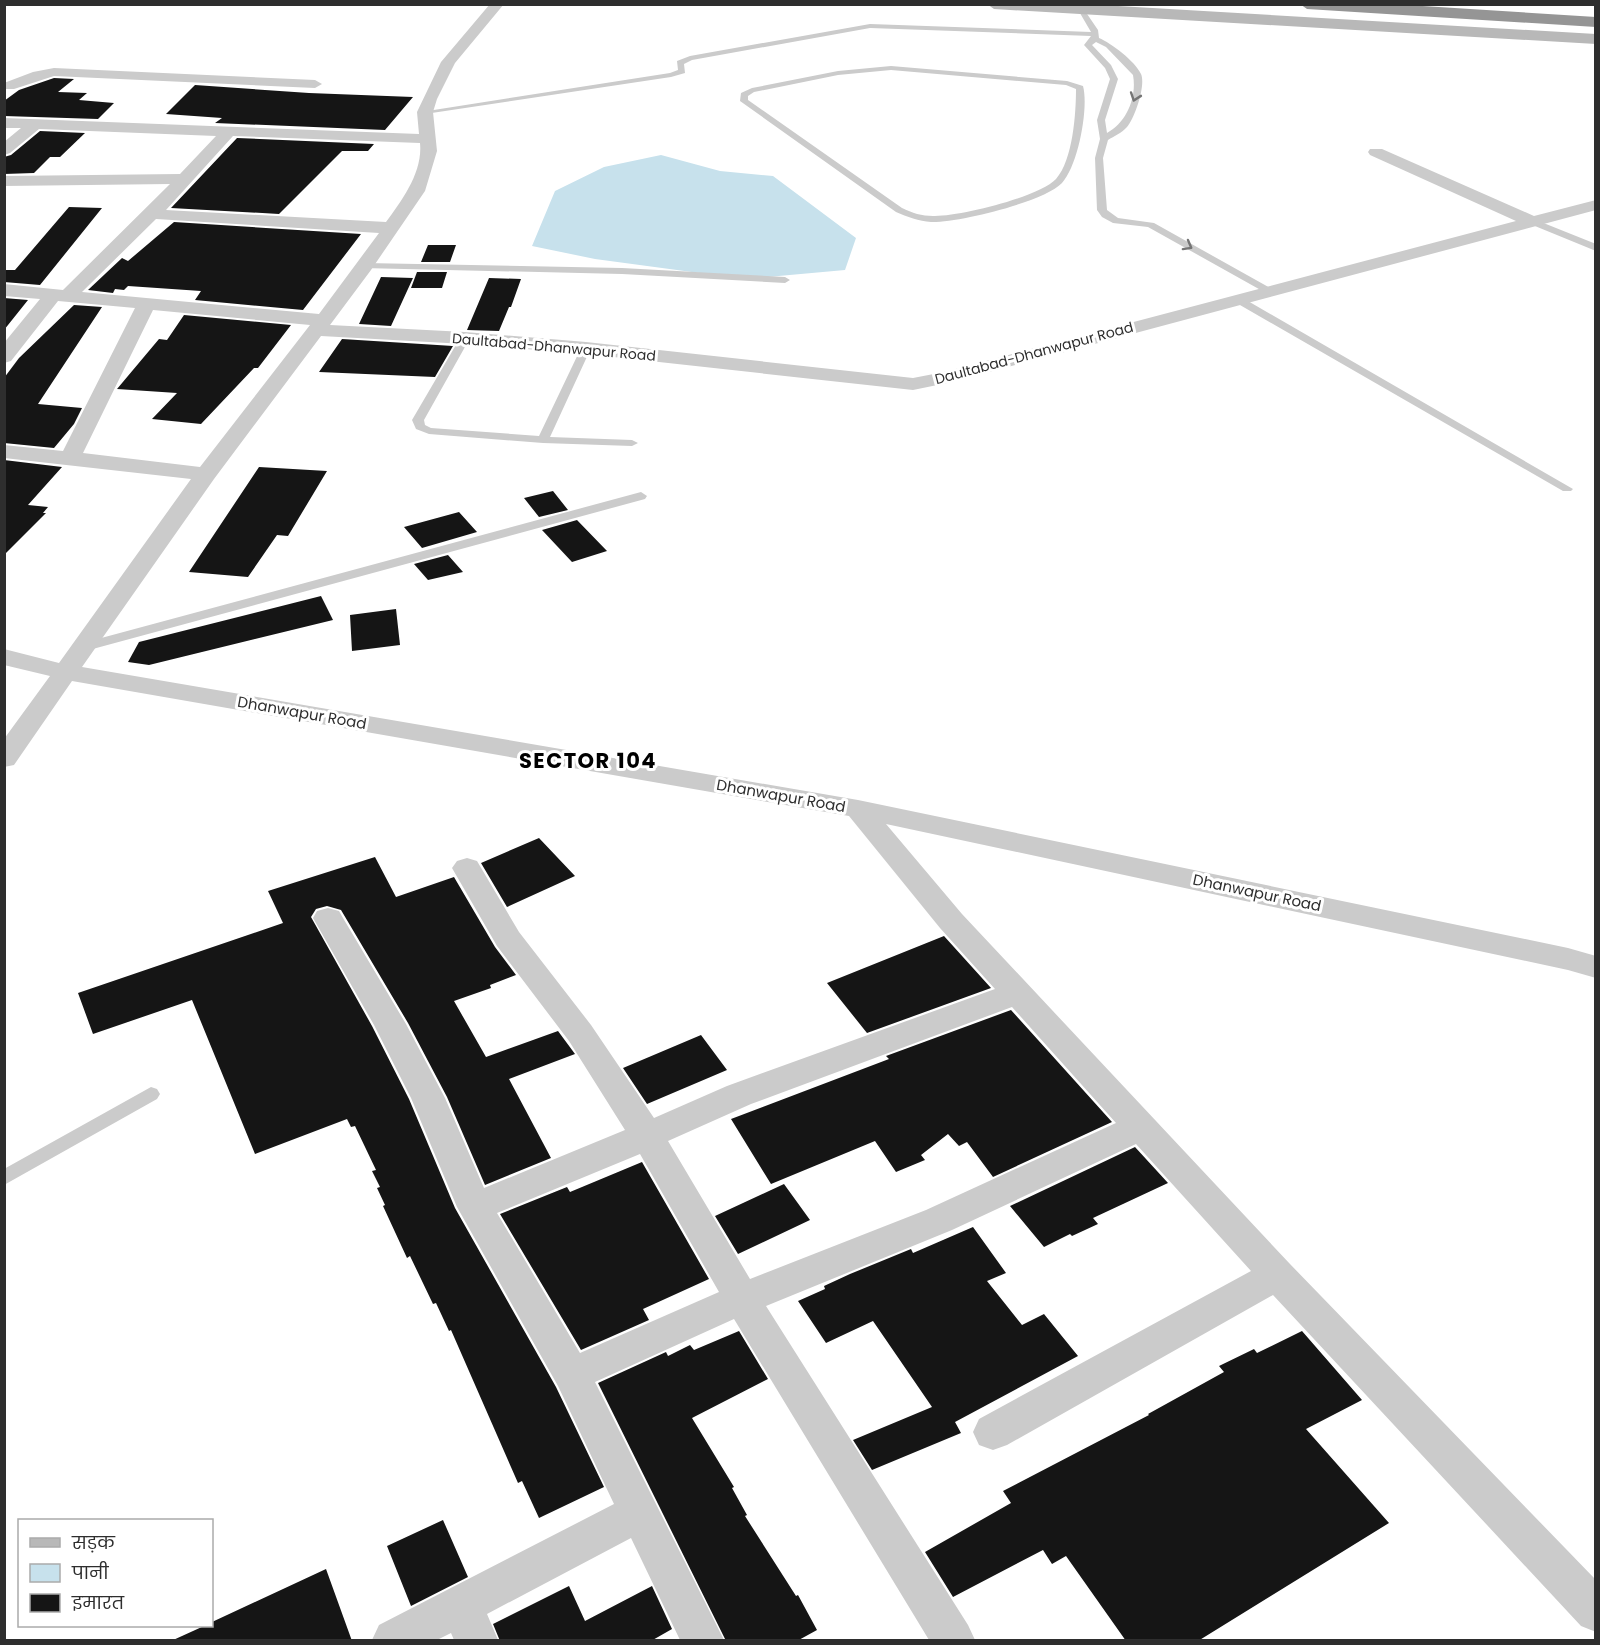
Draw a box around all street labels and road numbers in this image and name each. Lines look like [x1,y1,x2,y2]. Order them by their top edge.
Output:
street label: Daultabad-Dhanwapur Road [933,317,1135,389]
street label: Daultabad-Dhanwapur Road [451,328,657,366]
street label: Dhanwapur Road [236,691,368,734]
street label: Dhanwapur Road [715,774,847,817]
street label: Dhanwapur Road [1191,869,1323,916]

